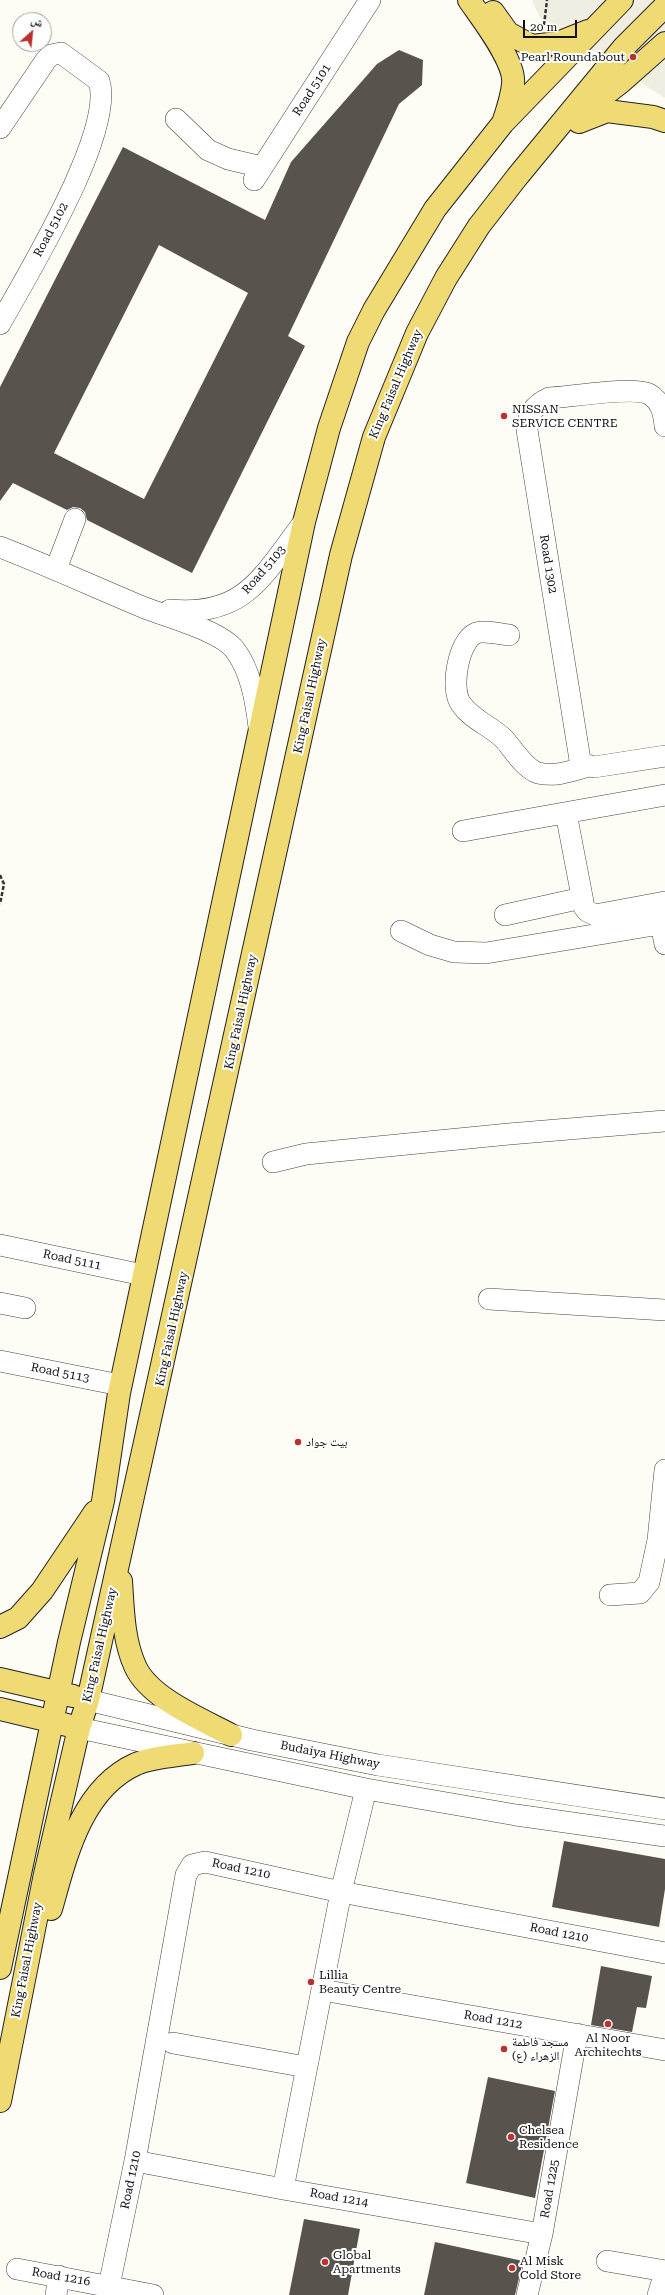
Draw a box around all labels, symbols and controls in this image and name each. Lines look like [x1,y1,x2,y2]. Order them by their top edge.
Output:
north arrow [12,12,52,52]
scale bar [525,12,579,38]
text: ش [29,13,45,30]
text: 20 m [530,20,557,34]
place label: Pearl Roundabout [521,50,625,64]
marker: Pearl Roundabout [628,52,638,62]
street label: Road 5101 [290,61,334,119]
street label: Road 5102 [31,200,71,260]
street label: King Faisal Highway [366,327,426,441]
place label: NISSAN SERVICE CENTRE [512,402,618,430]
marker: NISSAN SERVICE CENTRE [499,411,509,421]
street label: Road 1302 [536,534,560,594]
street label: Road 5103 [239,543,289,597]
street label: King Faisal Highway [291,637,329,755]
street label: King Faisal Highway [222,953,260,1071]
street label: Road 5111 [41,1247,103,1273]
street label: King Faisal Highway [153,1270,191,1388]
street label: Road 5113 [29,1360,91,1386]
place label: بيت جواد [306,1435,348,1449]
marker: بيت جواد [293,1437,303,1447]
street label: King Faisal Highway [80,1586,120,1704]
street label: Budaiya Highway [279,1738,381,1772]
street label: Road 1210 [210,1856,272,1882]
street label: King Faisal Highway [9,1901,45,2019]
street label: Road 1210 [528,1920,590,1946]
place label: Lillia Beauty Centre [319,1968,401,1996]
marker: Lillia Beauty Centre [306,1977,316,1987]
street label: Road 1212 [463,2008,523,2032]
marker: Al Noor Architechts [603,2019,613,2029]
place label: Al Noor Architechts [574,2031,642,2059]
place label: مسجد فاطمة الزهراء (ع) [512,2035,569,2063]
marker: مسجد فاطمة الزهراء (ع) [499,2044,509,2054]
place label: Chelsea Residence [519,2123,579,2151]
marker: Chelsea Residence [506,2132,516,2142]
street label: Road 1210 [118,2149,144,2211]
street label: Road 1225 [538,2159,562,2219]
street label: Road 1214 [309,2186,369,2210]
place label: Global Apartments [333,2248,401,2276]
place label: Al Misk Cold Store [520,2254,581,2282]
marker: Global Apartments [320,2257,330,2267]
marker: Al Misk Cold Store [507,2263,517,2273]
street label: Road 1216 [31,2265,91,2289]

